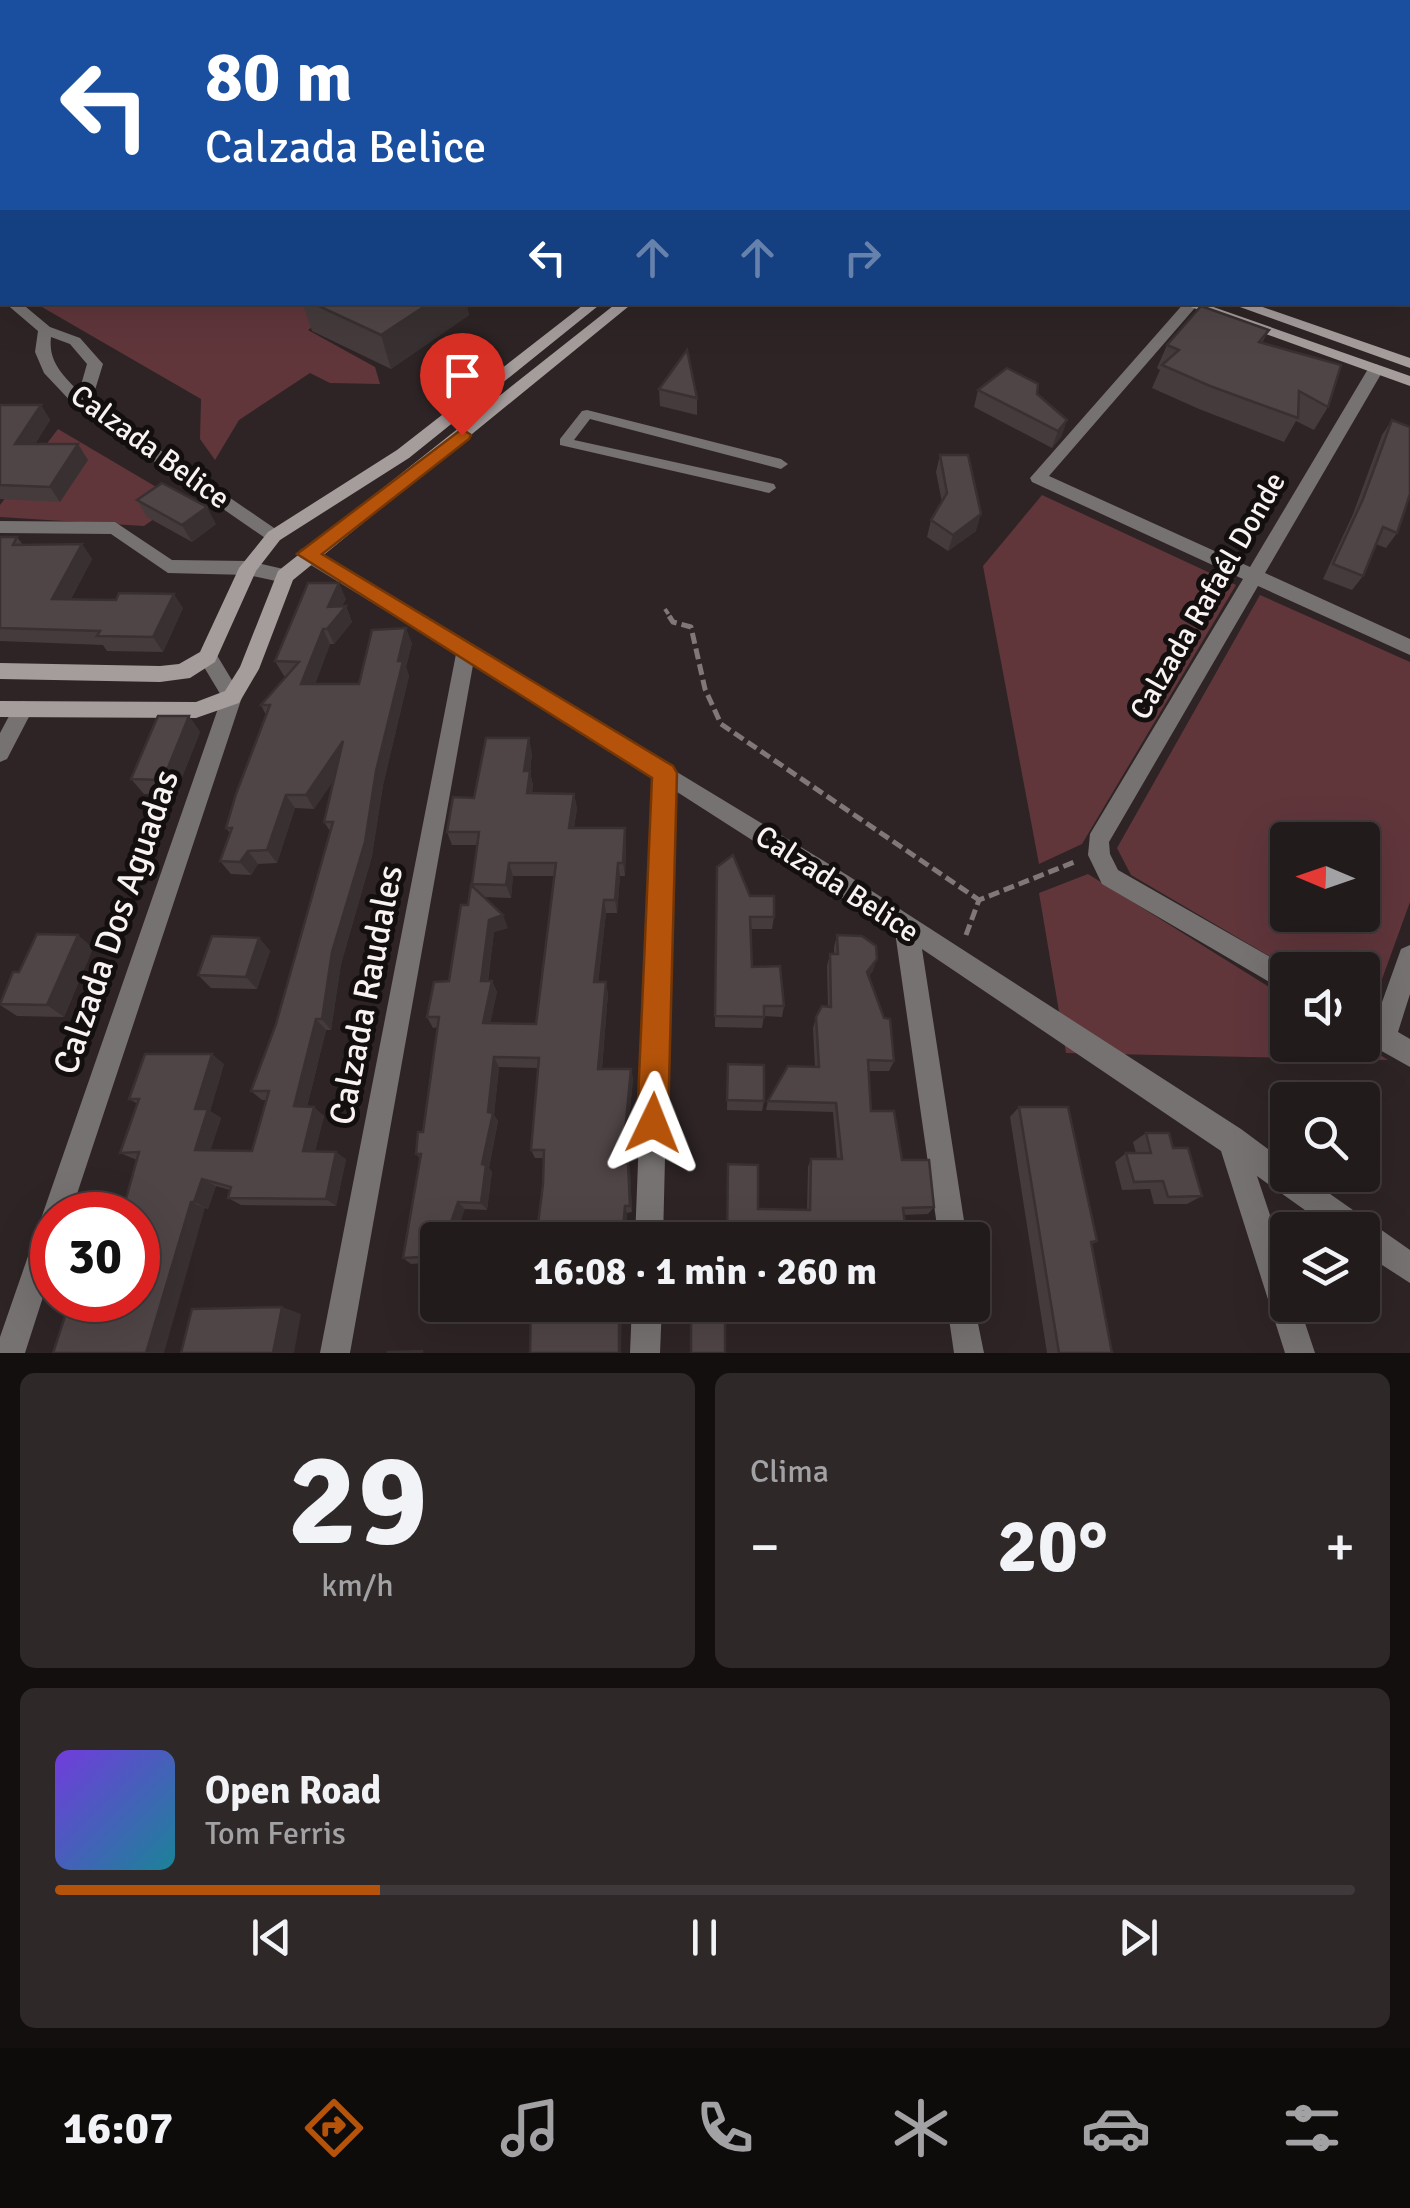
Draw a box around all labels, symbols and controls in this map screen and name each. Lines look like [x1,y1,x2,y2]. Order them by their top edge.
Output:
text: 80 m [205,34,353,120]
icon: left [40,40,170,170]
text: Calzada Belice [205,120,486,175]
icon: left [520,230,575,285]
icon: ahead [625,230,680,285]
icon: ahead [730,230,785,285]
icon: right [835,230,890,285]
pin [420,333,505,436]
icon: arrive [435,348,490,403]
street label: Calzada Belice [63,377,237,517]
street label: Calzada Rafaél Donde [1122,466,1294,726]
street label: Calzada Dos Aguadas [44,764,188,1080]
street label: Calzada Belice [748,817,926,951]
north arrow [1270,822,1380,932]
map controls [1270,822,1380,1322]
street label: Calzada Raudales [320,862,412,1128]
button: sound [1270,952,1380,1062]
position arrow [601,1071,705,1175]
button: search [1270,1082,1380,1192]
speed limit sign: 30 [30,1192,160,1322]
button: layers [1270,1212,1380,1322]
text: 16:08 · 1 min · 260 m [533,1248,877,1295]
text: 29 [287,1421,428,1581]
text: Clima [750,1452,829,1491]
text: 20° [997,1500,1108,1593]
text: − [750,1513,780,1581]
text: + [1325,1513,1355,1581]
text: km/h [321,1566,394,1605]
text: Open Road [205,1767,381,1814]
text: Tom Ferris [205,1814,346,1853]
icon: previous [244,1910,299,1965]
icon: pause [677,1910,732,1965]
icon: next [1111,1910,1166,1965]
icon: directions [299,2093,369,2163]
icon: music [495,2093,565,2163]
icon: phone [690,2093,760,2163]
icon: climate [886,2093,956,2163]
icon: car [1081,2093,1151,2163]
icon: filters [1277,2093,1347,2163]
text: 16:07 [63,2101,173,2156]

